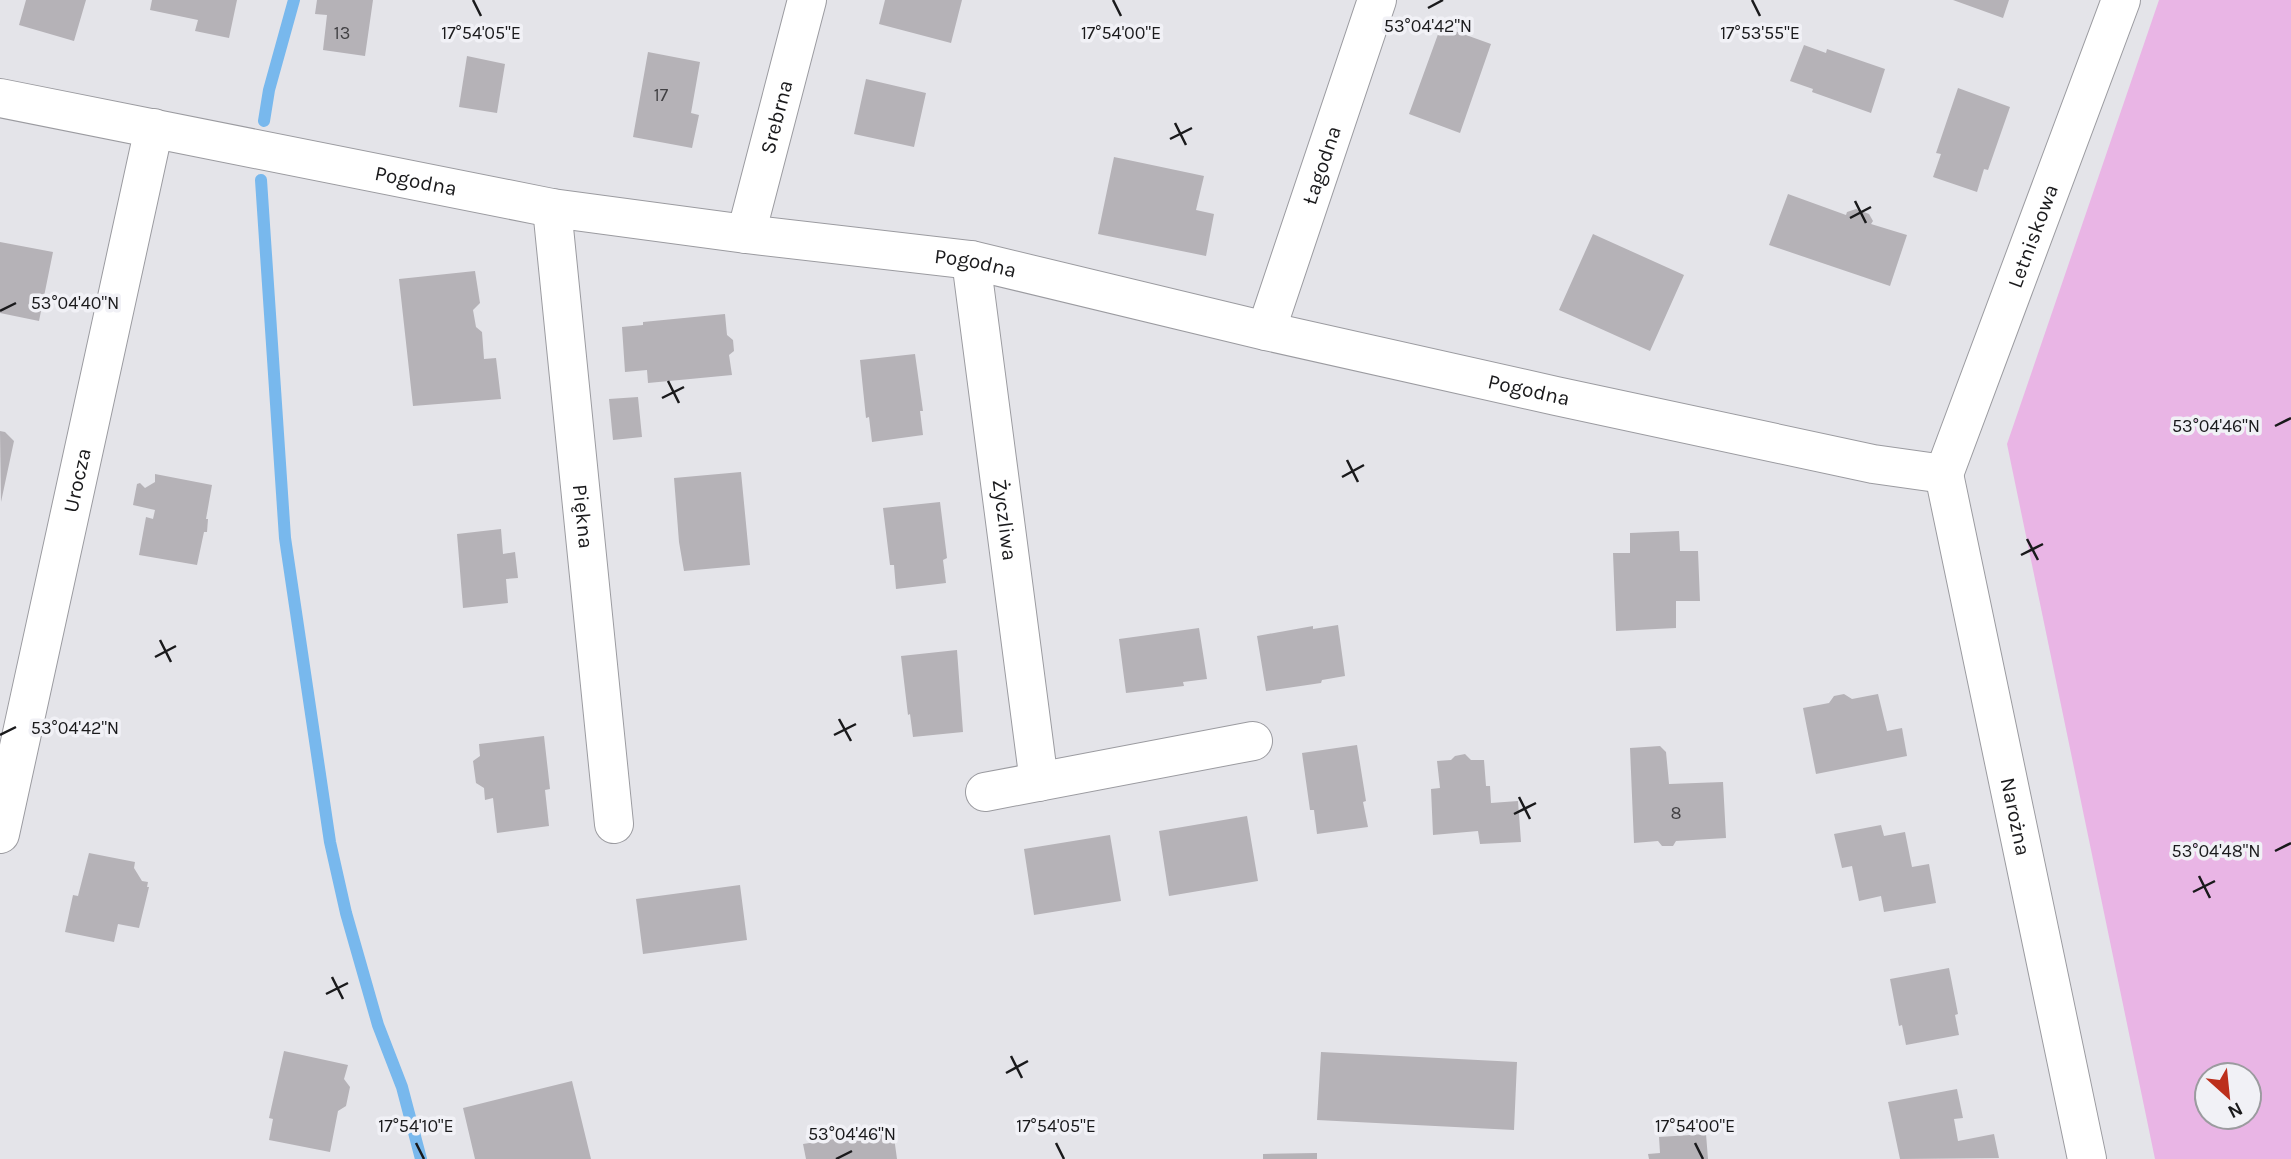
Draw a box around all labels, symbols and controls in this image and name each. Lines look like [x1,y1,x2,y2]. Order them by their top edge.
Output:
text: 53°04'42"N [1384,15,1472,37]
house number: 13 [334,22,350,44]
text: 17°54'05"E [441,22,521,44]
text: 17°54'00"E [1081,22,1161,44]
text: 17°53'55"E [1720,22,1800,44]
street label: Srebrna [755,77,798,156]
house number: 17 [654,84,669,106]
street label: Łagodna [1297,123,1346,208]
street label: Pogodna [373,161,459,201]
street label: Letniskowa [2003,181,2063,291]
street label: Pogodna [933,244,1019,283]
text: 53°04'40"N [31,292,119,314]
street label: Pogodna [1486,369,1572,411]
text: 53°04'46"N [2172,415,2260,437]
street label: Urocza [58,446,96,515]
street label: Życzliwa [988,478,1022,562]
street label: Piękna [568,483,598,550]
text: 53°04'42"N [31,717,119,739]
street label: Narożna [1996,775,2035,858]
house number: 8 [1670,802,1682,824]
text: 53°04'48"N [2171,840,2261,862]
north arrow [2193,1061,2263,1131]
text: N [2224,1097,2246,1123]
text: 17°54'10"E [378,1115,454,1137]
text: 17°54'05"E [1016,1115,1096,1137]
text: 17°54'00"E [1655,1115,1735,1137]
text: 53°04'46"N [808,1123,896,1145]

